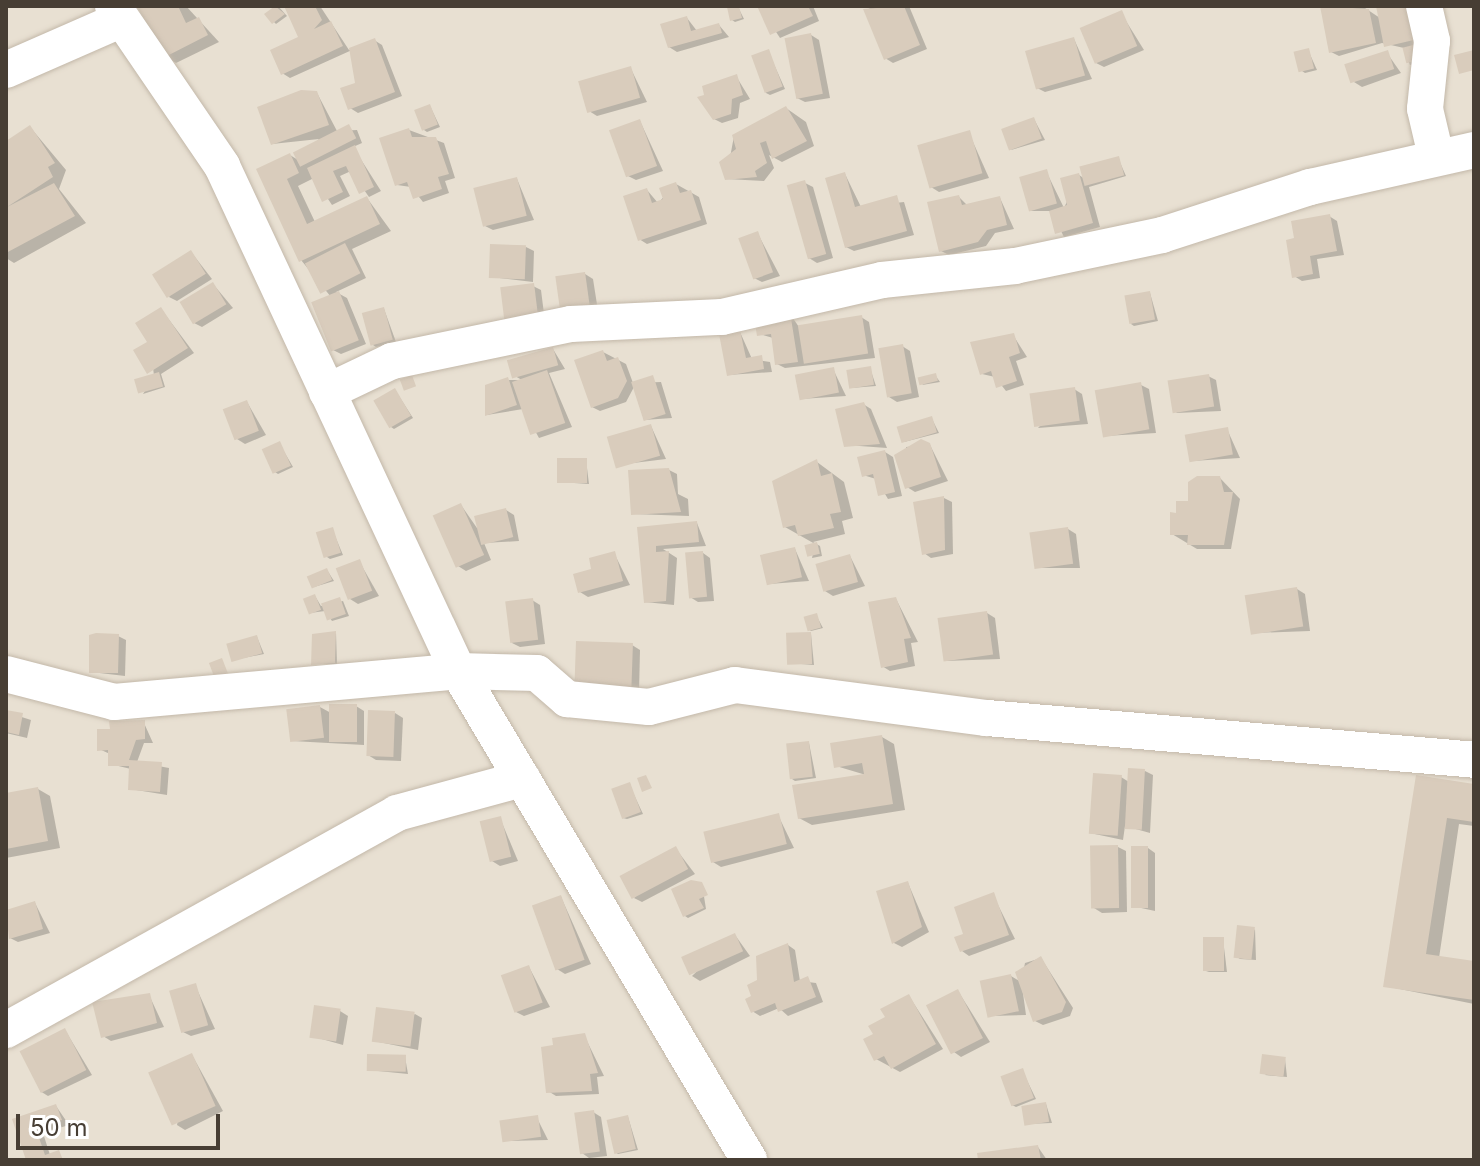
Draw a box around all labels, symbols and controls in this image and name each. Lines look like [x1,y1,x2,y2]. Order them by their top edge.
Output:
scale bar [20,1098,224,1148]
text: 50 m [30,1113,88,1142]

